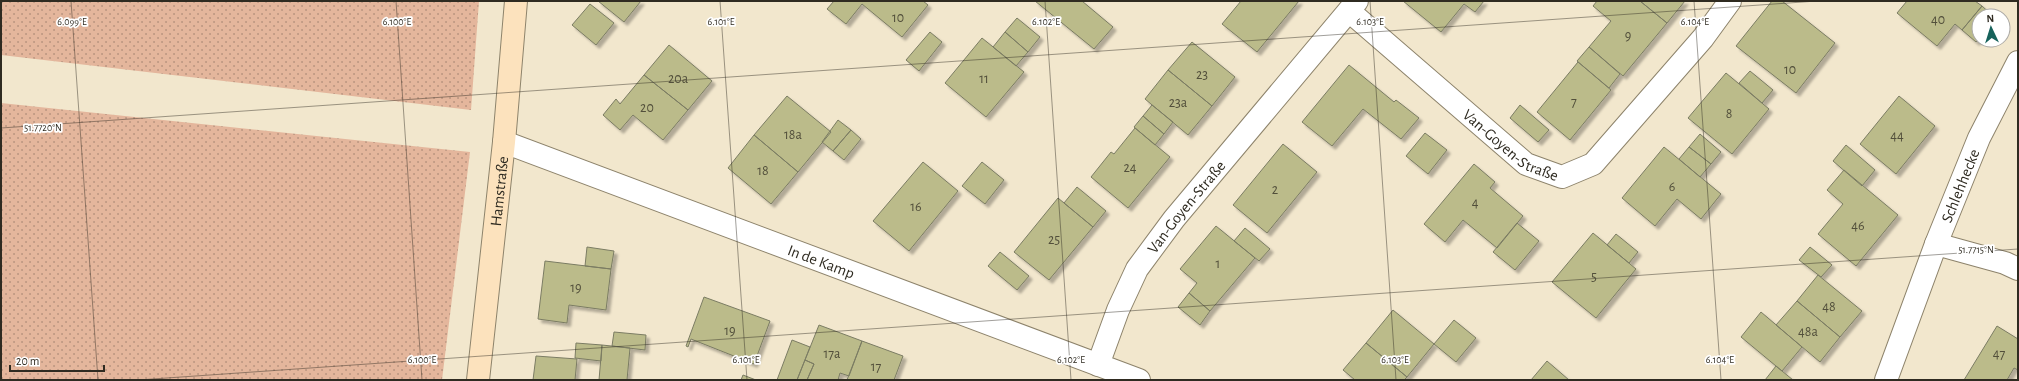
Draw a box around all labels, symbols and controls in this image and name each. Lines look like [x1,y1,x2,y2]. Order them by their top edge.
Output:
north arrow [1971,8,2011,48]
house number: 10 [892,11,904,25]
house number: 40 [1931,13,1945,27]
text: N [1986,13,1995,24]
text: 6.099°E [57,17,87,27]
text: 6.100°E [383,17,412,27]
text: 6.101°E [708,17,735,27]
text: 6.102°E [1032,17,1060,27]
text: 6.103°E [1356,17,1384,27]
text: 6.104°E [1681,17,1709,27]
house number: 9 [1625,29,1631,43]
house number: 10 [1784,63,1796,77]
house number: 23 [1196,68,1208,82]
house number: 20a [668,72,689,86]
house number: 11 [979,72,989,86]
house number: 7 [1571,95,1577,109]
house number: 23a [1169,96,1188,110]
house number: 20 [640,101,654,115]
street label: Van-Goyen-Straße [1460,106,1560,184]
house number: 8 [1726,107,1732,121]
text: 51.7720°N [24,123,62,133]
house number: 18a [784,128,802,142]
house number: 44 [1890,129,1904,143]
street label: Schlehhecke [1939,147,1983,225]
street label: Hamstraße [488,155,511,227]
street label: Van-Goyen-Straße [1145,158,1229,256]
house number: 24 [1123,161,1137,175]
house number: 18 [757,164,769,178]
house number: 6 [1669,180,1675,194]
house number: 2 [1272,183,1278,197]
house number: 4 [1472,196,1479,210]
house number: 16 [910,200,922,214]
house number: 46 [1851,219,1865,233]
house number: 25 [1048,233,1060,247]
street label: In de Kamp [785,242,857,282]
text: 51.7715°N [1958,245,1994,255]
house number: 1 [1216,257,1220,271]
house number: 5 [1591,270,1597,284]
house number: 19 [570,281,582,295]
house number: 48 [1822,300,1836,314]
house number: 19 [724,324,736,338]
house number: 48a [1798,325,1818,339]
scale bar [10,347,104,373]
house number: 17a [823,347,841,361]
house number: 47 [1993,347,2005,361]
text: 20 m [16,355,39,367]
text: 6.100°E [408,355,437,365]
text: 6.101°E [733,355,760,365]
text: 6.102°E [1057,355,1085,365]
text: 6.103°E [1381,355,1409,365]
text: 6.104°E [1706,355,1734,365]
house number: 17 [871,360,881,374]

